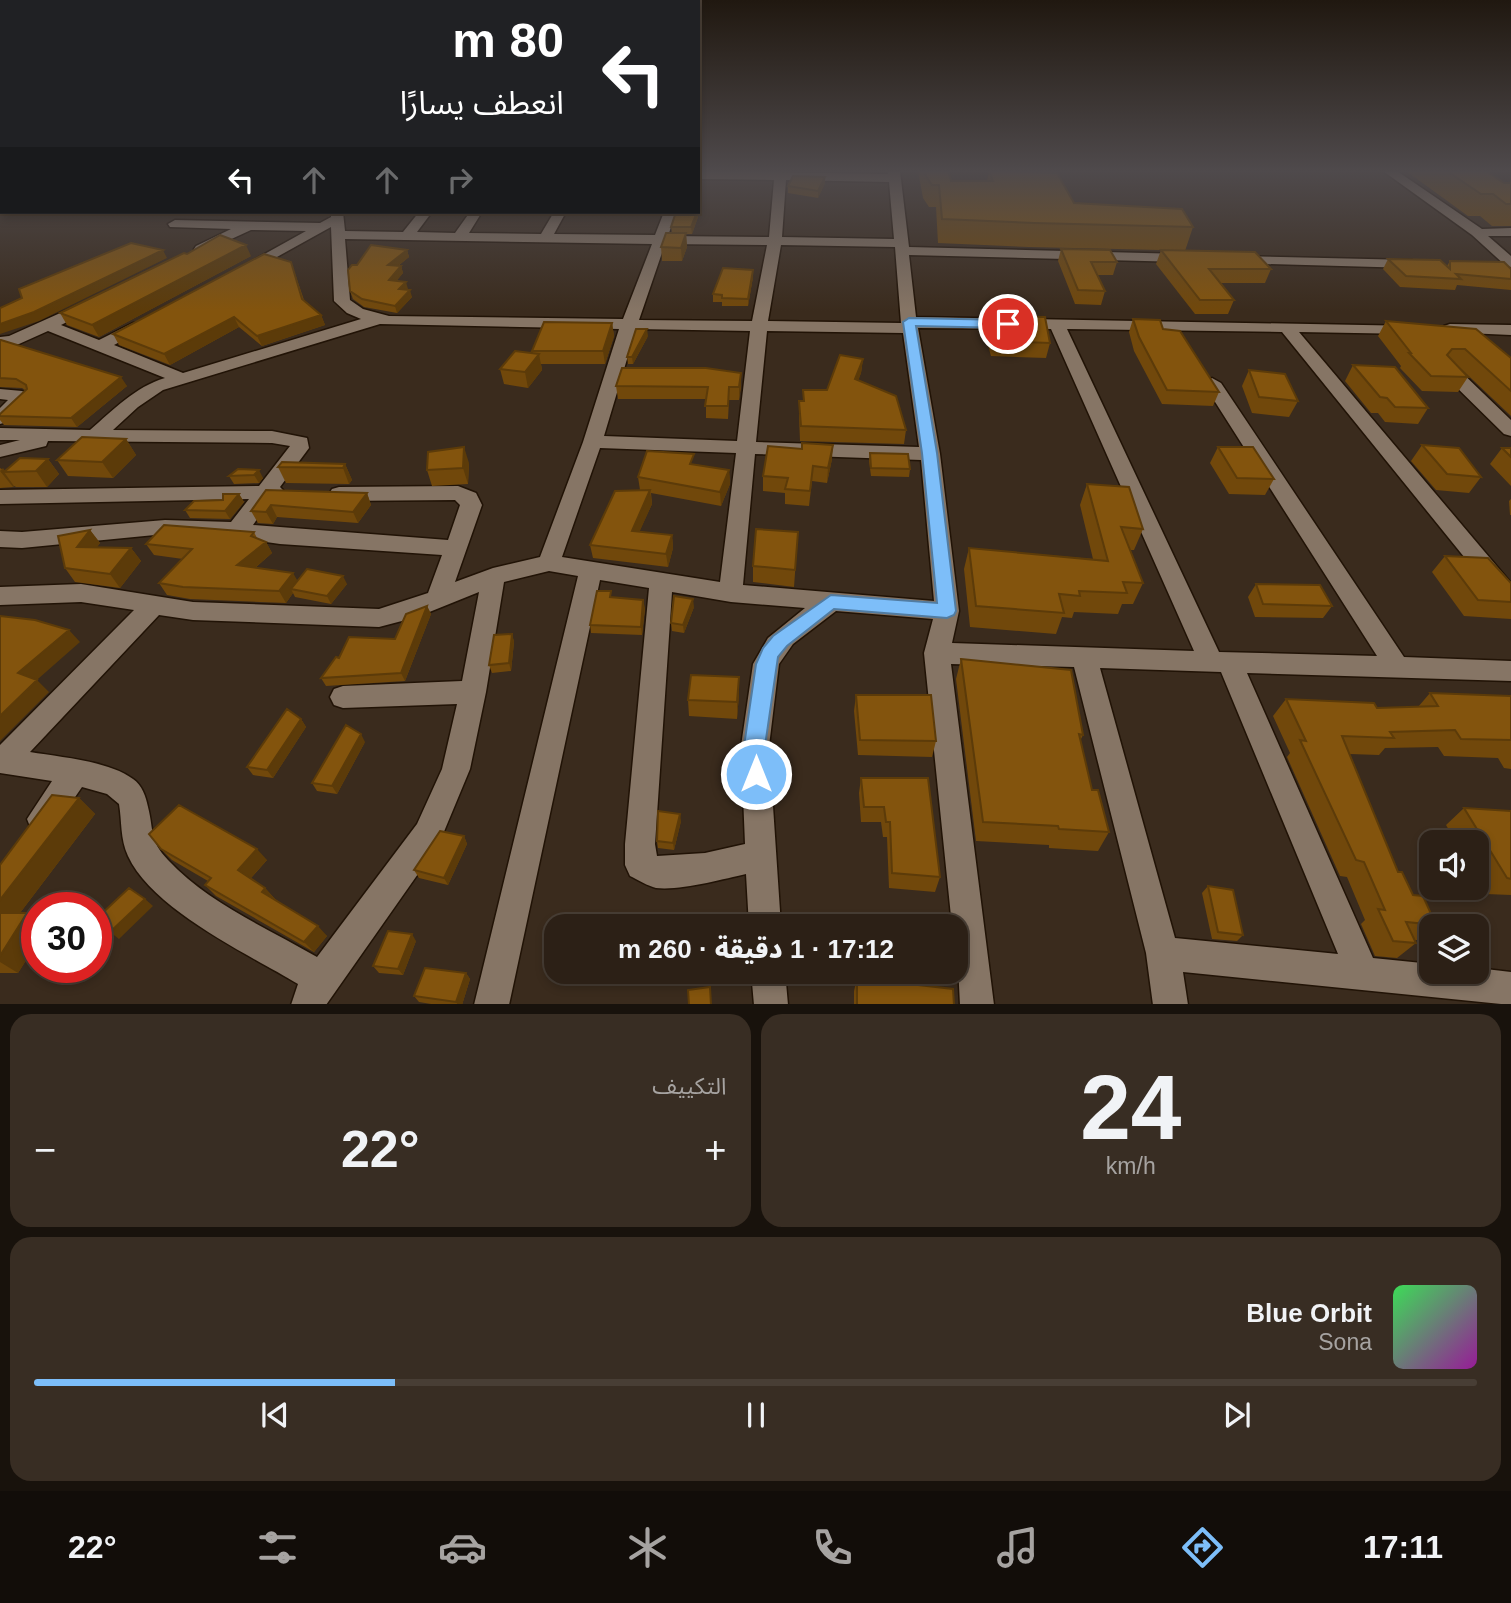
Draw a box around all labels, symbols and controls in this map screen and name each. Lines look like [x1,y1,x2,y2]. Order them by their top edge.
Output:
text: 80 m [452,13,564,67]
icon: left [588,28,679,119]
text: انعطف يسارًا [400,85,564,121]
icon: left [222,161,260,199]
icon: ahead [295,161,333,199]
icon: ahead [368,161,406,199]
icon: right [441,161,479,199]
pin [978,294,1038,354]
icon: arrive [989,305,1027,343]
position arrow [719,737,793,811]
map controls [1419,830,1489,984]
button: sound [1419,830,1489,900]
speed limit sign: 30 [21,892,112,983]
button: layers [1419,914,1489,984]
text: 17:12 · 1 دقيقة · 260 m [618,934,894,964]
text: 24 [1080,1057,1181,1158]
text: التكييف [652,1073,727,1099]
text: 22° [341,1120,420,1178]
text: − [34,1129,56,1171]
text: + [704,1129,726,1171]
text: km/h [1106,1153,1156,1179]
text: Blue Orbit [1246,1298,1372,1328]
text: Sona [1318,1329,1372,1355]
icon: previous [256,1396,294,1434]
icon: pause [737,1396,775,1434]
icon: next [1218,1396,1256,1434]
icon: filters [253,1523,302,1572]
icon: car [438,1523,487,1572]
icon: climate [623,1523,672,1572]
icon: phone [808,1523,857,1572]
icon: music [993,1523,1042,1572]
icon: directions [1178,1523,1227,1572]
text: 22° [68,1529,116,1565]
text: 17:11 [1363,1529,1443,1565]

